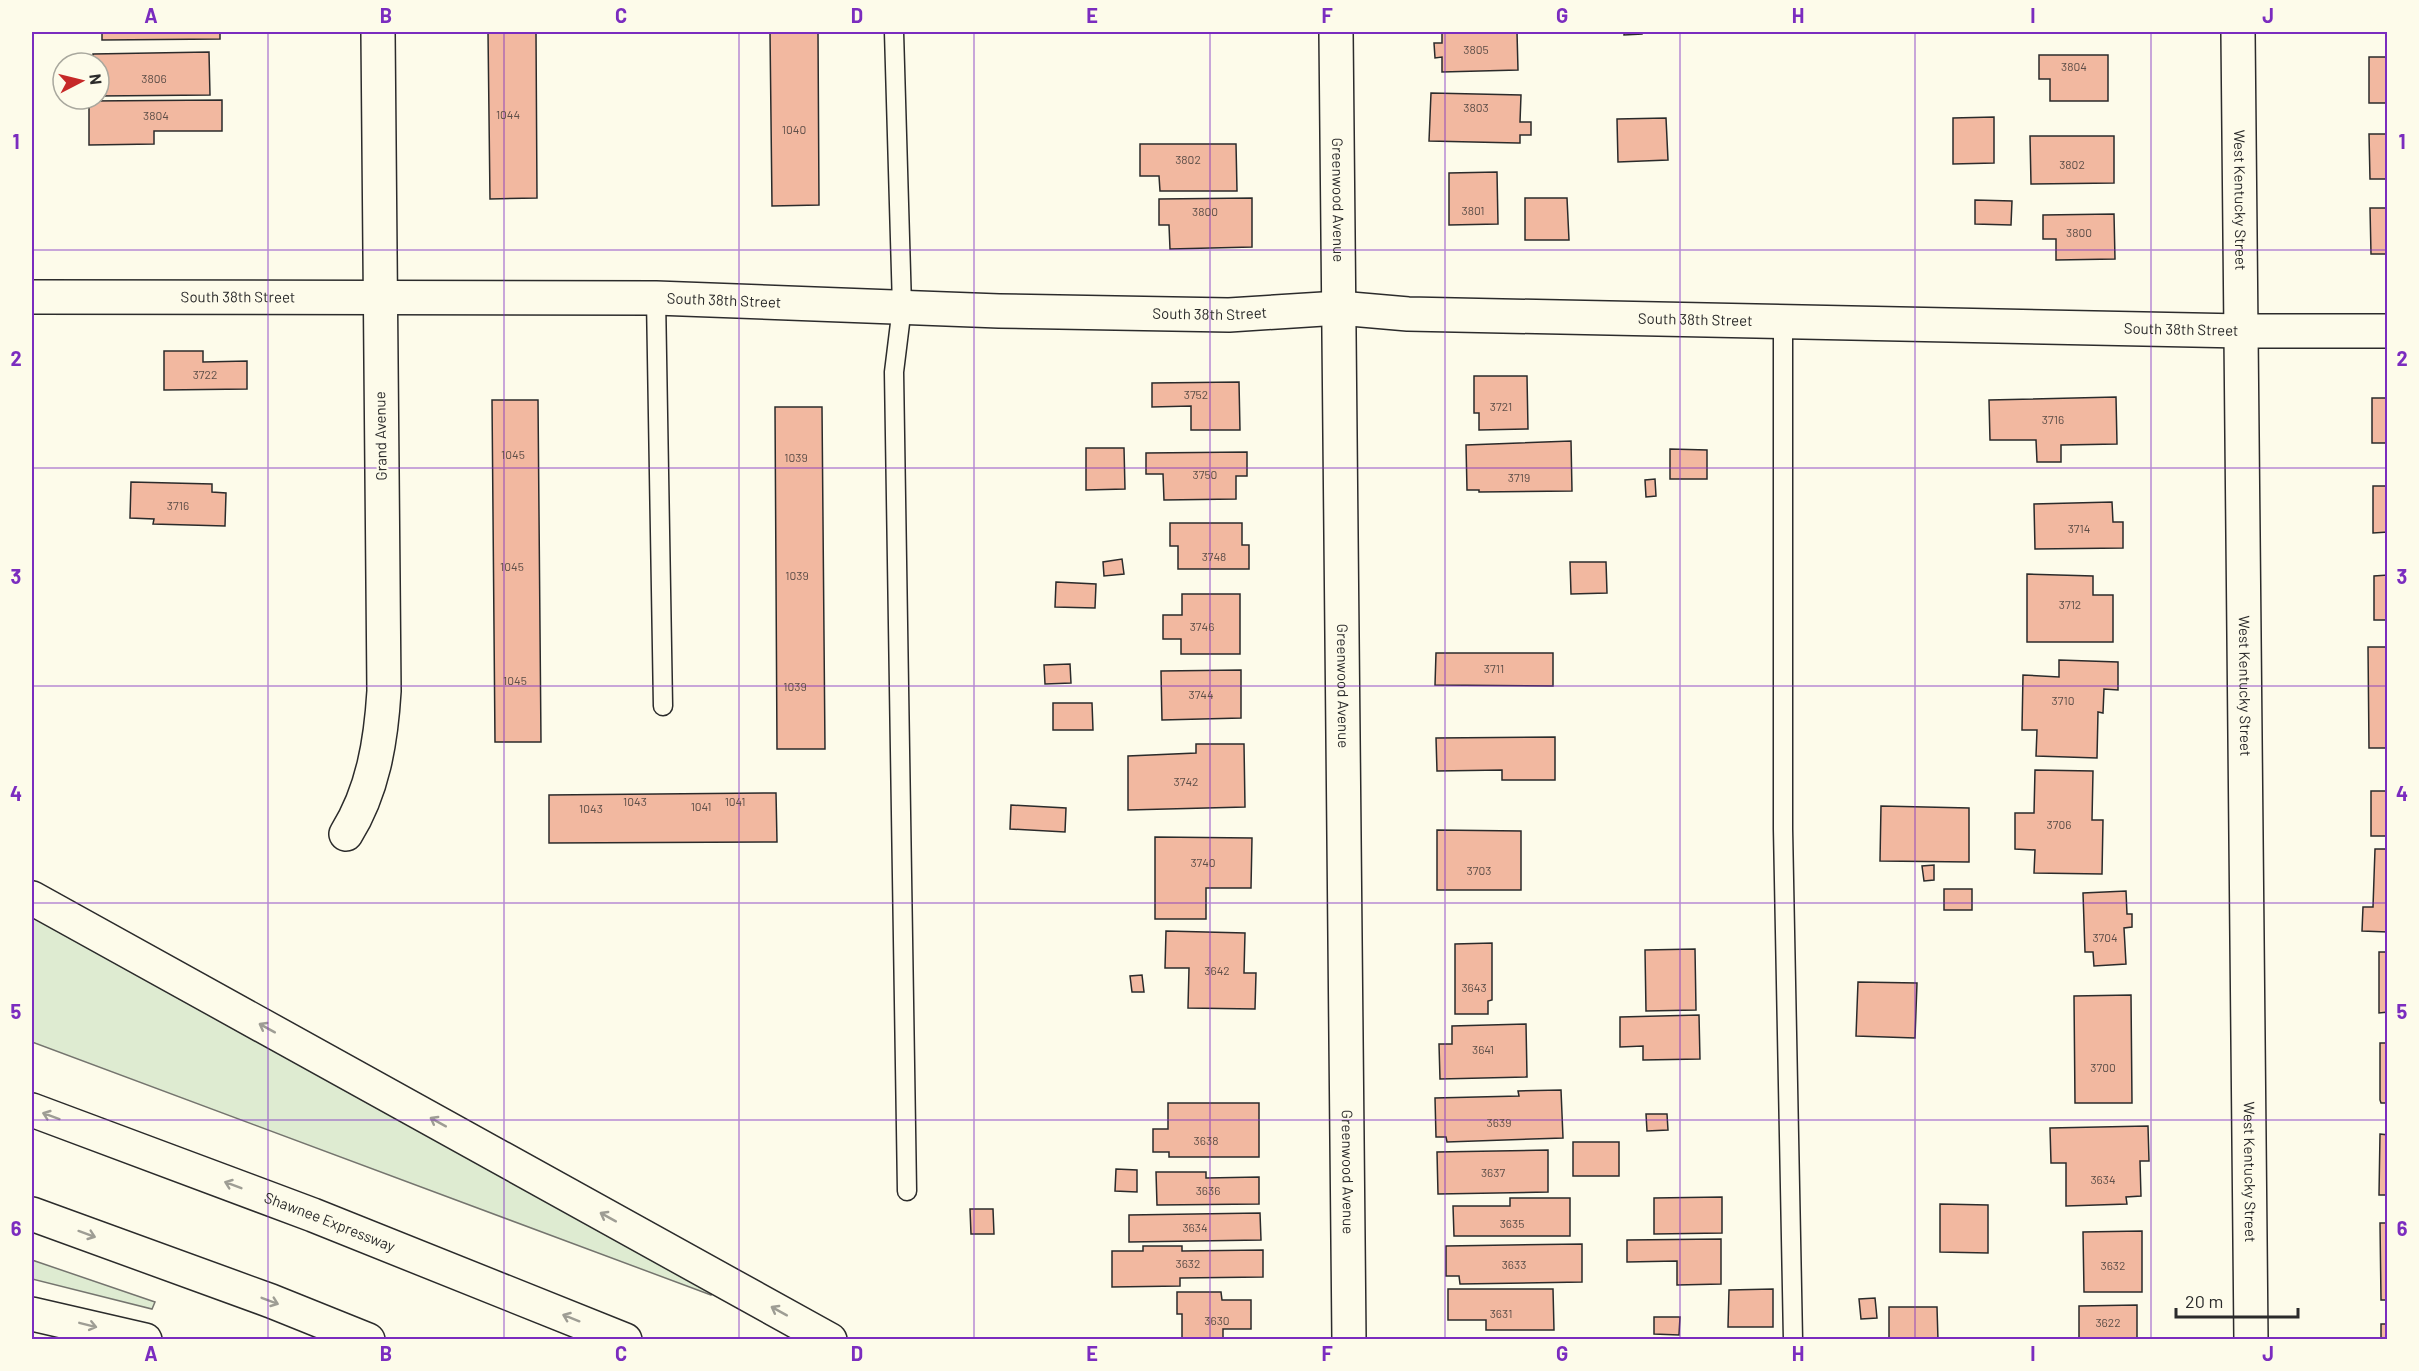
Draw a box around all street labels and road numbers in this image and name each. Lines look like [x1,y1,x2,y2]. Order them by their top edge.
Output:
street label: West Kentucky Street [2231,129,2250,270]
street label: Greenwood Avenue [1329,138,1348,262]
street label: South 38th Street [181,287,295,305]
street label: South 38th Street [666,288,782,311]
street label: South 38th Street [1152,303,1268,323]
street label: South 38th Street [1638,309,1753,329]
street label: South 38th Street [2124,319,2239,339]
street label: Grand Avenue [370,391,390,481]
street label: West Kentucky Street [2236,615,2255,756]
street label: Greenwood Avenue [1334,624,1353,748]
street label: West Kentucky Street [2241,1101,2260,1242]
street label: Greenwood Avenue [1339,1110,1358,1234]
street label: Shawnee Expressway [262,1188,398,1255]

